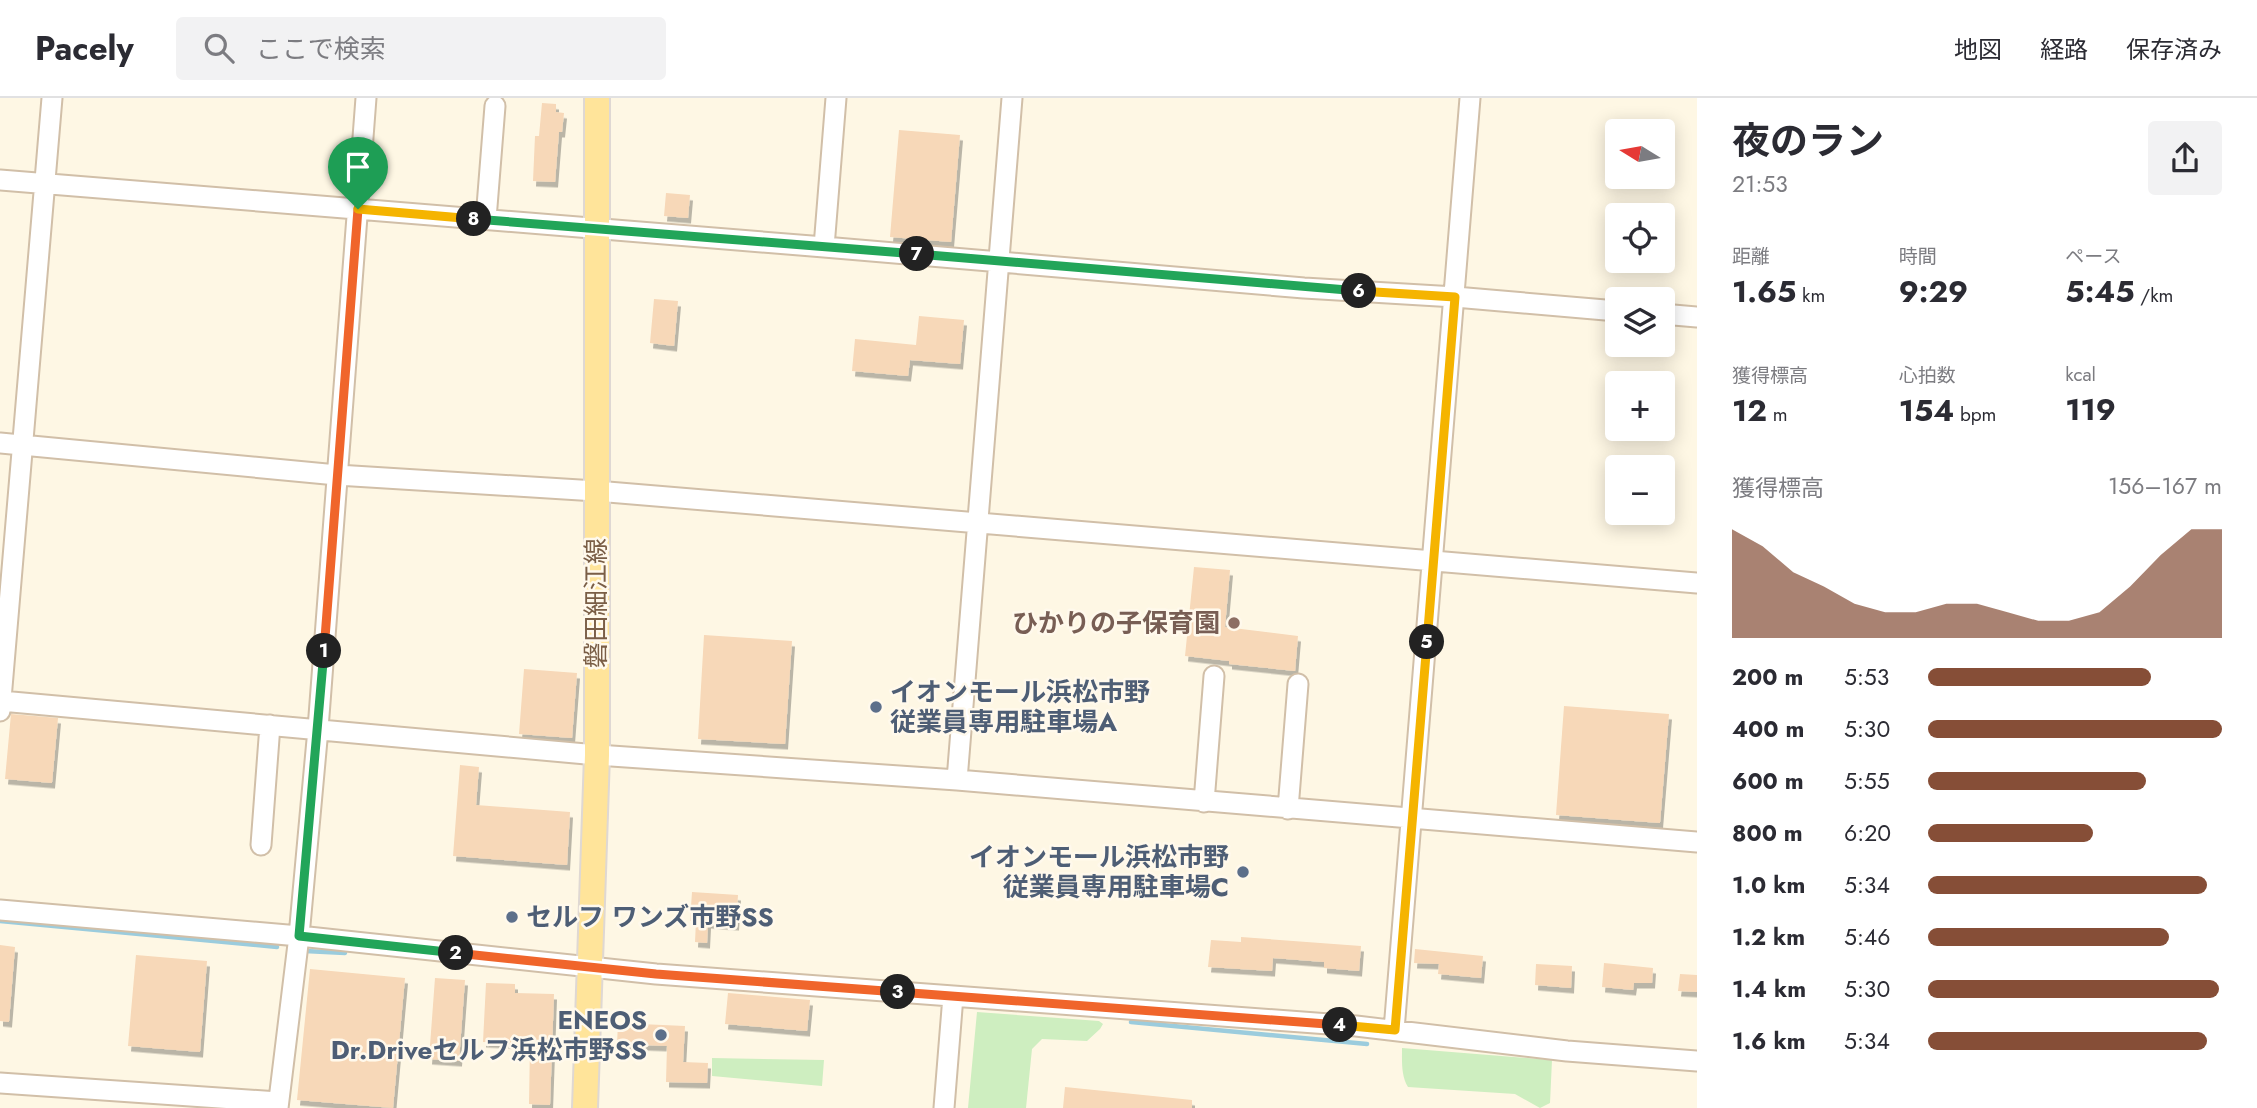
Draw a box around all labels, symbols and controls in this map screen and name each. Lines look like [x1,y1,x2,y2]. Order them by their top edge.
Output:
search box [176,17,666,80]
text: Pacely [35,25,134,72]
icon: search [200,29,238,67]
text: ここで検索 [256,30,386,68]
text: 地図 [1954,32,2002,67]
text: 経路 [2040,32,2088,67]
text: 保存済み [2126,32,2222,67]
text: 夜のラン [1732,113,1884,168]
north arrow [1605,119,1675,189]
map controls [1605,119,1675,525]
button: share [2148,121,2222,195]
pin [328,137,388,209]
icon: arrive [339,148,377,186]
text: 21:53 [1732,167,1788,201]
pin: 8 [456,202,491,236]
button: locate [1605,203,1675,273]
text: 8 [468,205,479,232]
pin: 7 [900,236,934,272]
text: 7 [911,240,922,267]
text: 距離 [1732,243,1770,270]
text: 時間 [1899,243,1937,270]
text: ペース [2065,243,2121,270]
text: 1.65 [1732,270,1796,313]
text: 9:29 [1899,270,1968,313]
text: 5:45 [2065,270,2135,313]
pin: 6 [1342,274,1376,308]
text: 6 [1352,277,1365,304]
text: km [1796,282,1825,309]
text: /km [2135,282,2173,309]
button: layers [1605,287,1675,357]
text: kcal [2065,361,2096,388]
text: 獲得標高 [1732,362,1808,389]
text: 心拍数 [1899,362,1956,389]
button: + [1605,371,1675,441]
text: 119 [2065,388,2116,431]
text: 12 [1732,389,1767,432]
text: 154 [1899,389,1954,432]
text: m [1767,401,1787,428]
text: bpm [1954,401,1996,428]
button: − [1605,455,1675,525]
text: 156–167 m [2108,469,2222,503]
text: 獲得標高 [1732,471,1824,505]
street label: 磐田細江線 [577,538,615,668]
place label: ひかりの子保育園 [1012,604,1220,642]
marker: ひかりの子保育園 [1226,615,1242,631]
pin: 5 [1410,624,1444,660]
text: 5 [1420,628,1433,655]
pin: 1 [306,634,342,668]
text: 1 [319,637,328,664]
text: 200 m [1732,660,1803,694]
text: 5:53 [1844,660,1889,694]
place label: イオンモール浜松市野 従業員専用駐車場A [890,673,1150,741]
marker: イオンモール浜松市野 従業員専用駐車場A [868,699,884,715]
text: 400 m [1732,712,1804,746]
text: 5:30 [1844,712,1890,746]
text: 600 m [1732,764,1804,798]
text: 5:55 [1844,764,1890,798]
text: 800 m [1732,816,1803,850]
text: 6:20 [1844,816,1891,850]
place label: イオンモール浜松市野 従業員専用駐車場C [969,838,1229,906]
marker: イオンモール浜松市野 従業員専用駐車場C [1235,864,1251,880]
text: 1.0 km [1732,868,1805,902]
text: 5:34 [1844,868,1890,902]
place label: セルフ ワンズ市野SS [526,898,774,936]
marker: セルフ ワンズ市野SS [504,909,520,925]
text: 1.2 km [1732,920,1805,954]
text: 5:46 [1844,920,1891,954]
pin: 2 [438,936,474,970]
text: 2 [449,939,462,966]
text: 1.4 km [1732,972,1806,1006]
text: 5:30 [1844,972,1890,1006]
pin: 3 [880,974,916,1010]
text: 3 [892,978,903,1005]
place label: ENEOS Dr.Driveセルフ浜松市野SS [331,1001,647,1069]
pin: 4 [1322,1007,1358,1042]
text: 4 [1333,1011,1346,1038]
text: 1.6 km [1732,1024,1806,1058]
text: 5:34 [1844,1024,1890,1058]
marker: ENEOS Dr.Driveセルフ浜松市野SS [653,1027,669,1043]

